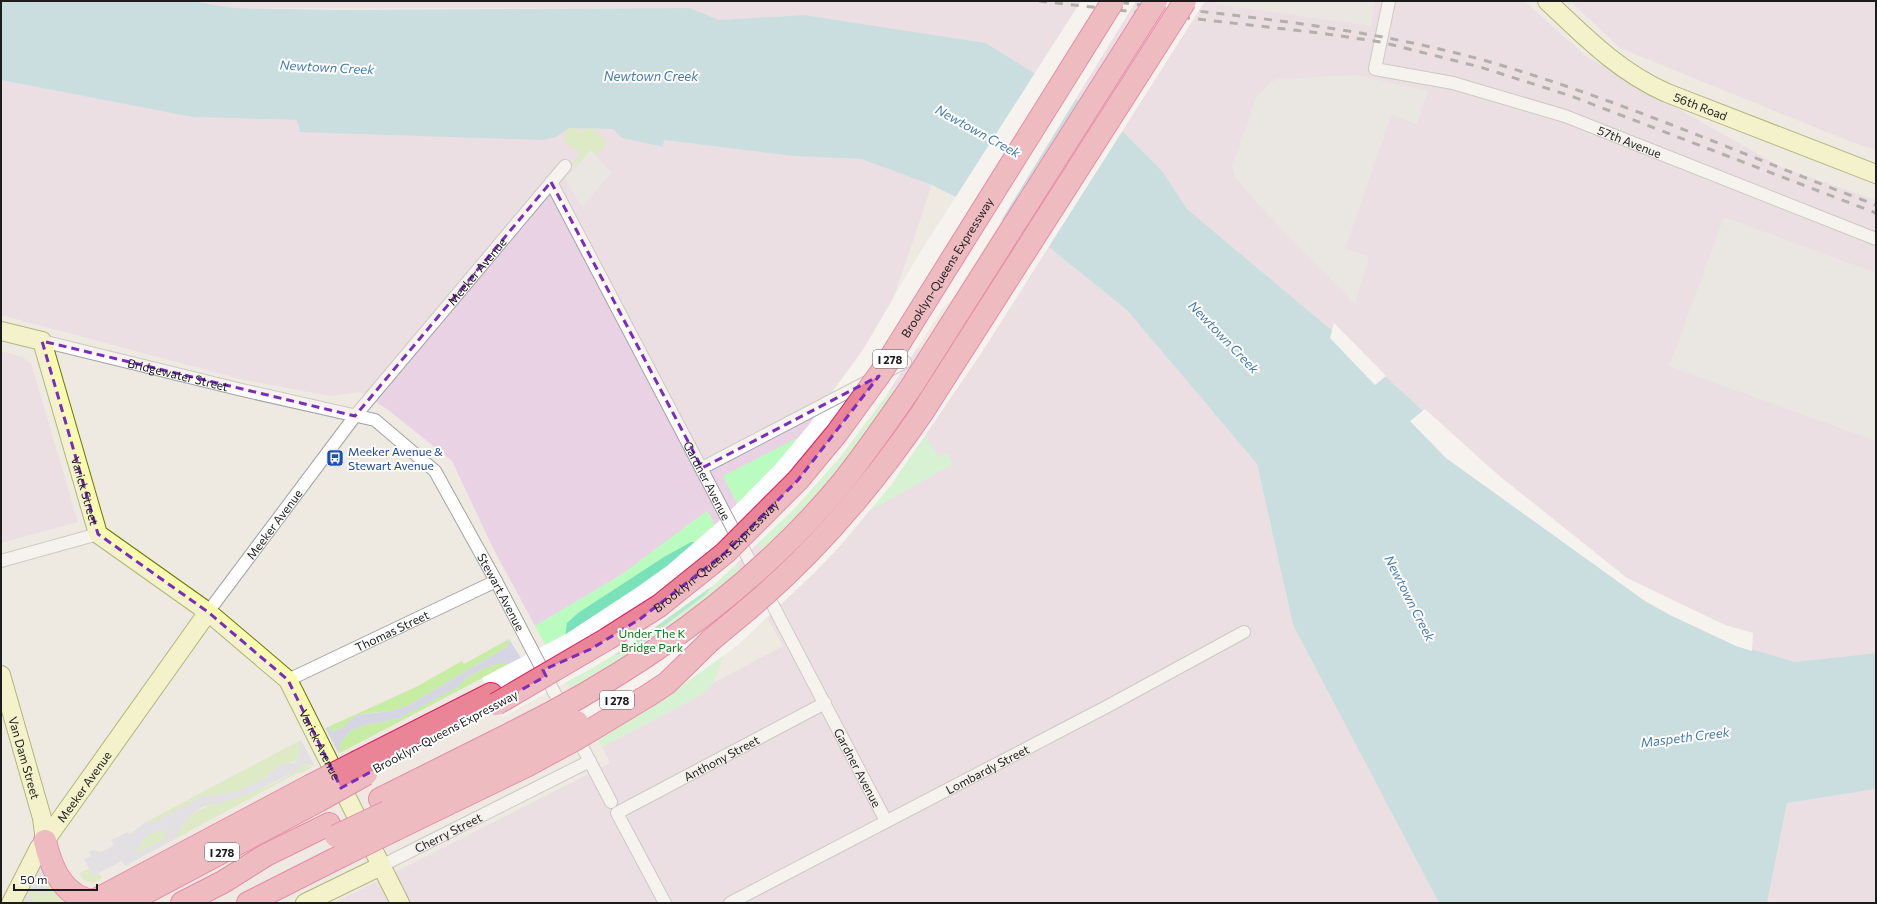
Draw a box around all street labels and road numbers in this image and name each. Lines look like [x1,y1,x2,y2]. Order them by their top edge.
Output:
street label: 56th Road [1672,89,1729,123]
street label: 57th Avenue [1596,123,1664,160]
street label: Brooklyn-Queens Expressway [898,195,996,340]
street label: Meeker Avenue [444,235,509,308]
road number: I 278 [873,350,907,368]
street label: Bridgewater Street [126,355,230,393]
street label: Gardner Avenue [681,439,734,522]
street label: Varick Street [69,455,102,527]
street label: Meeker Avenue [243,486,305,562]
street label: Brooklyn-Queens Expressway [651,497,781,615]
street label: Stewart Avenue [475,551,528,633]
street label: Thomas Street [353,607,431,654]
street label: Brooklyn-Queens Expressway [370,687,520,775]
road number: I 278 [600,691,634,709]
street label: Varick Avenue [297,707,344,782]
street label: Van Dam Street [6,715,43,801]
street label: Gardner Avenue [832,726,884,809]
street label: Anthony Street [681,732,762,784]
street label: Lombardy Street [943,741,1031,796]
street label: Meeker Avenue [54,748,114,825]
street label: Cherry Street [412,810,484,855]
road number: I 278 [205,843,239,861]

